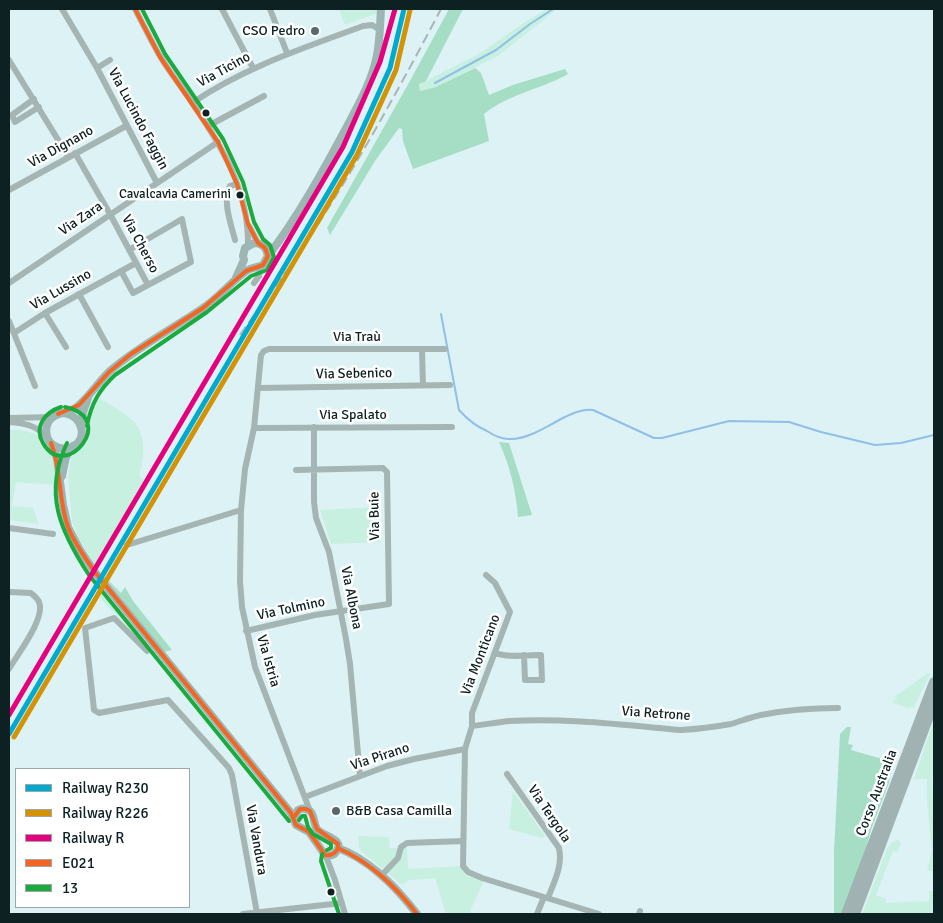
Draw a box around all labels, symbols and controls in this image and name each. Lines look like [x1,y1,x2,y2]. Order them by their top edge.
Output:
place label: CSO Pedro [242,23,305,39]
marker: CSO Pedro [309,25,321,37]
street label: Via Ticino [194,49,254,91]
street label: Via Lucindo Faggin [104,65,172,173]
unlabelled marker [201,108,211,118]
street label: Via Dignano [25,122,97,172]
place label: Cavalcavia Camerini [119,187,231,203]
marker: Cavalcavia Camerini [235,190,245,200]
street label: Via Zara [56,198,106,240]
street label: Via Cherso [118,212,162,276]
street label: Via Lussino [28,266,94,314]
street label: Via Traù [333,329,381,345]
street label: Via Sebenico [316,365,392,383]
street label: Via Spalato [319,407,387,423]
street label: Via Buie [366,491,384,541]
street label: Via Albona [337,565,365,631]
street label: Via Tolmino [256,594,326,624]
street label: Via Monticano [458,612,504,698]
street label: Via Istria [253,633,283,689]
street label: Via Retrone [621,703,691,725]
street label: Via Pirano [348,740,412,774]
street label: Corso Australia [853,747,901,839]
legend [15,768,190,908]
text: Railway R230 [62,779,149,797]
street label: Via Tergola [524,782,574,846]
street label: Via Vandura [242,803,270,877]
place label: B&B Casa Camilla [346,803,452,819]
text: Railway R226 [62,804,149,822]
marker: B&B Casa Camilla [330,805,342,817]
text: Railway R [62,829,124,847]
text: E021 [62,854,95,872]
text: 13 [62,879,78,897]
unlabelled marker [326,887,336,897]

